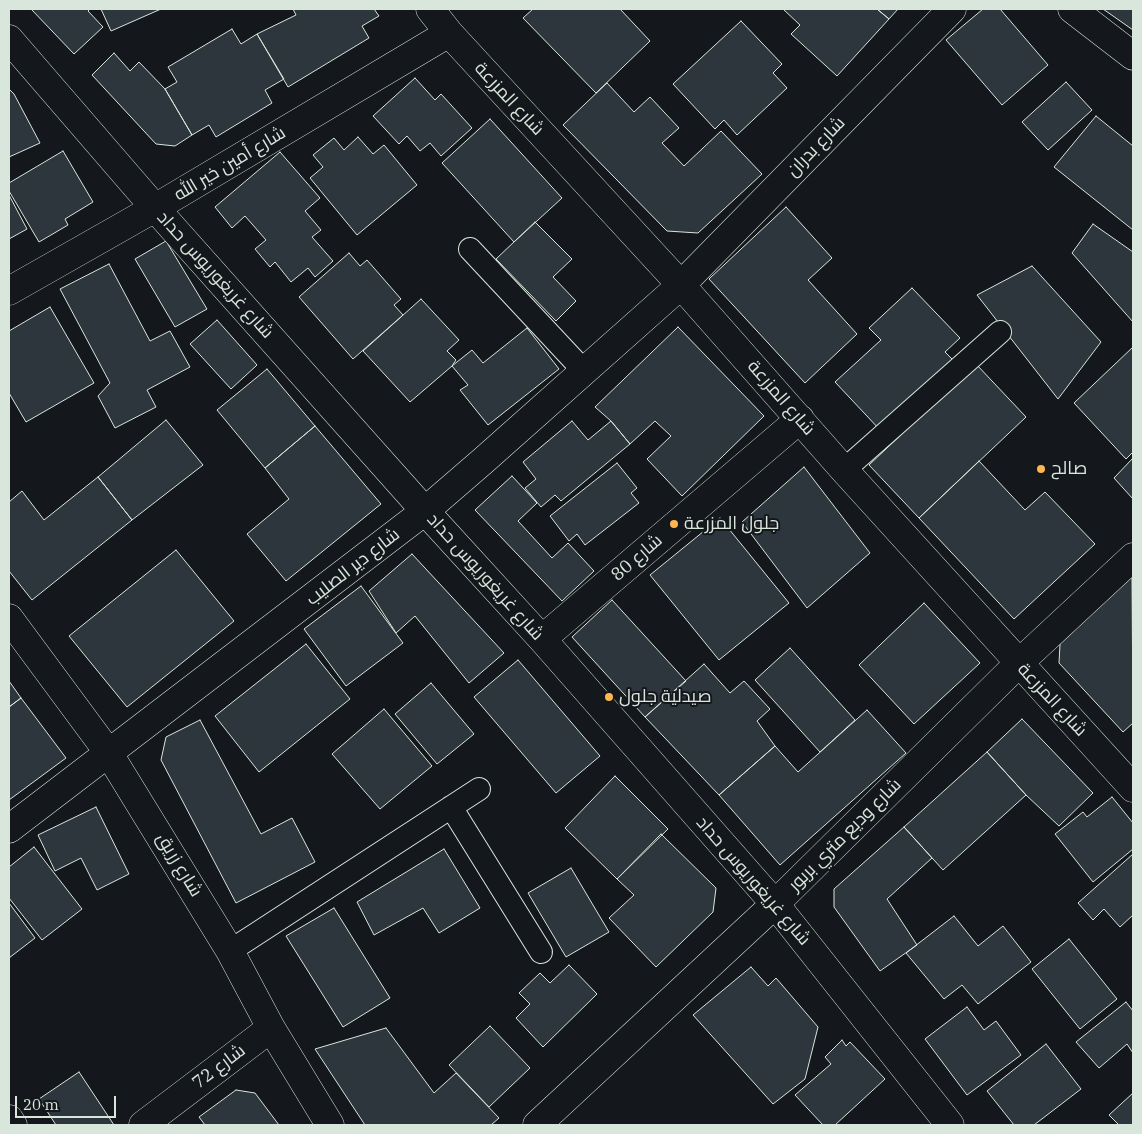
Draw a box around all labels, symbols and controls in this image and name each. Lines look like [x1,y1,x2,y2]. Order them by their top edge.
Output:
street label: شارع المزرعة [470,58,548,140]
street label: شارع بدران [782,113,850,181]
street label: شارع أمين خير الله [170,122,290,206]
street label: شارع غريغوريوس حداد [152,207,278,343]
street label: شارع المزرعة [743,356,819,440]
place label: صالح [1051,458,1087,480]
marker: صالح [1035,463,1047,475]
street label: شارع غريغوريوس حداد [422,509,548,645]
place label: جلول المزرعة [684,513,779,535]
marker: جلول المزرعة [668,518,680,530]
street label: شارع دير الصليب [302,524,404,610]
street label: شارع 80 [607,530,667,586]
street label: شارع المزرعة [1013,659,1091,741]
place label: صيدلية جلول [619,686,711,708]
marker: صيدلية جلول [603,691,615,703]
street label: شارع وديع متري بربور [784,774,906,896]
street label: شارع غريغوريوس حداد [691,812,815,950]
street label: شارع زريق [151,829,207,901]
street label: شارع 72 [188,1040,250,1094]
scale bar [18,1086,119,1118]
text: 20 m [23,1095,59,1114]

